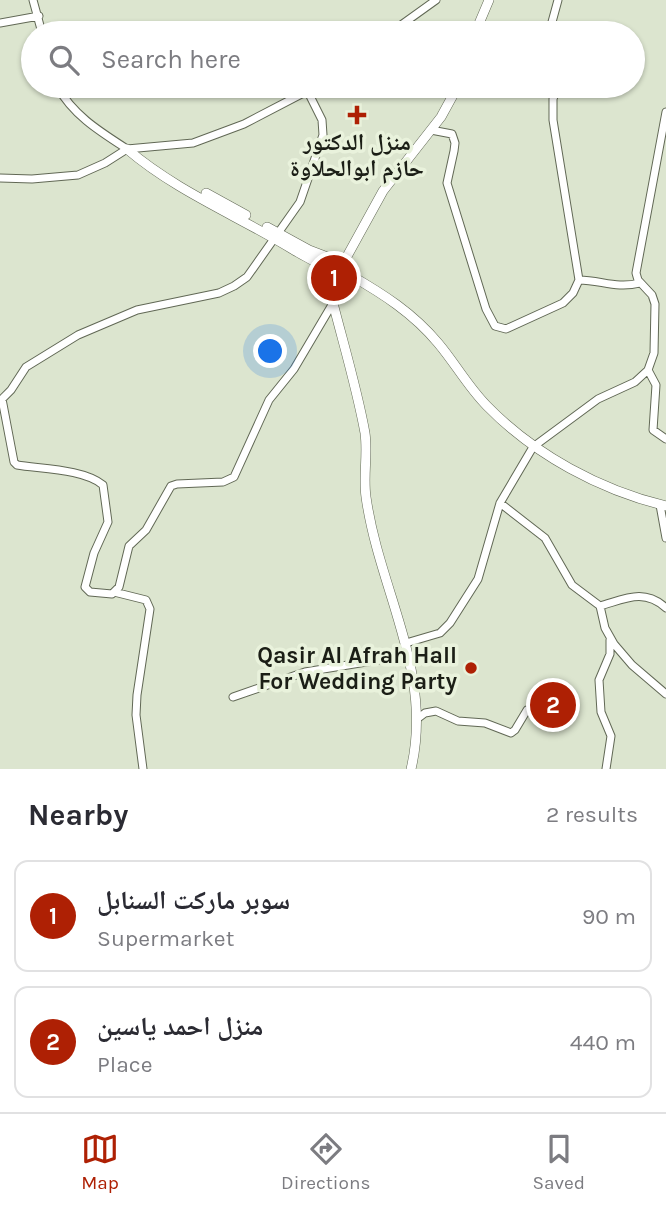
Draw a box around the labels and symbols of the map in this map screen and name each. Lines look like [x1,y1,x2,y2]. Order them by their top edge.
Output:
marker: منزل الدكتور حازم ابوالحلاوة [347,105,367,125]
place label: منزل الدكتور حازم ابوالحلاوة [290,129,424,184]
pin: 1 [311,252,357,304]
your location [253,334,287,368]
place label: Qasir Al Afrah Hall For Wedding Party [257,642,457,695]
marker: Qasir Al Afrah Hall For Wedding Party [463,660,479,676]
pin: 2 [530,679,576,731]

